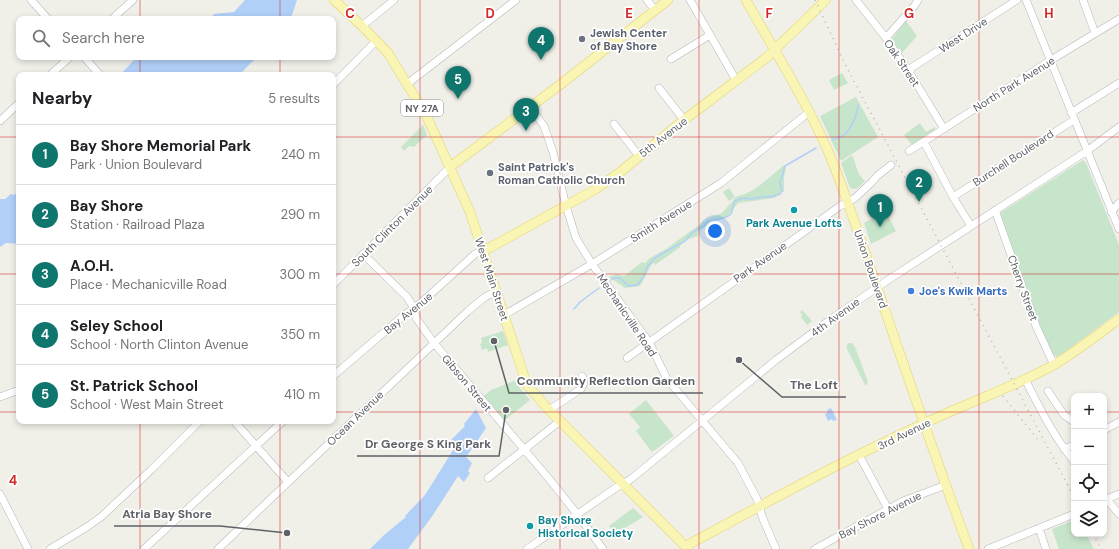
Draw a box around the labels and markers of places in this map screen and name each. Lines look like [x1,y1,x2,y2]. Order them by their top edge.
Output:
place label: Jewish Center of Bay Shore [590,26,667,53]
pin: 4 [528,27,554,60]
marker: Jewish Center of Bay Shore [577,34,587,44]
pin: 5 [445,66,471,99]
pin: 3 [513,98,539,131]
place label: Saint Patrick's Roman Catholic Church [498,160,625,187]
marker: Saint Patrick's Roman Catholic Church [485,168,495,178]
pin: 2 [906,169,932,202]
pin: 1 [867,194,893,227]
marker: Park Avenue Lofts [789,205,799,215]
place label: Park Avenue Lofts [746,216,842,230]
place label: Joe's Kwik Marts [919,284,1008,298]
marker: Joe's Kwik Marts [906,286,916,296]
callout: Community Reflection Garden [509,369,703,393]
callout: The Loft [782,373,846,397]
callout: Dr George S King Park [357,432,499,456]
callout: Atria Bay Shore [114,502,220,526]
place label: Bay Shore Historical Society [538,513,633,540]
marker: Bay Shore Historical Society [525,521,535,531]

